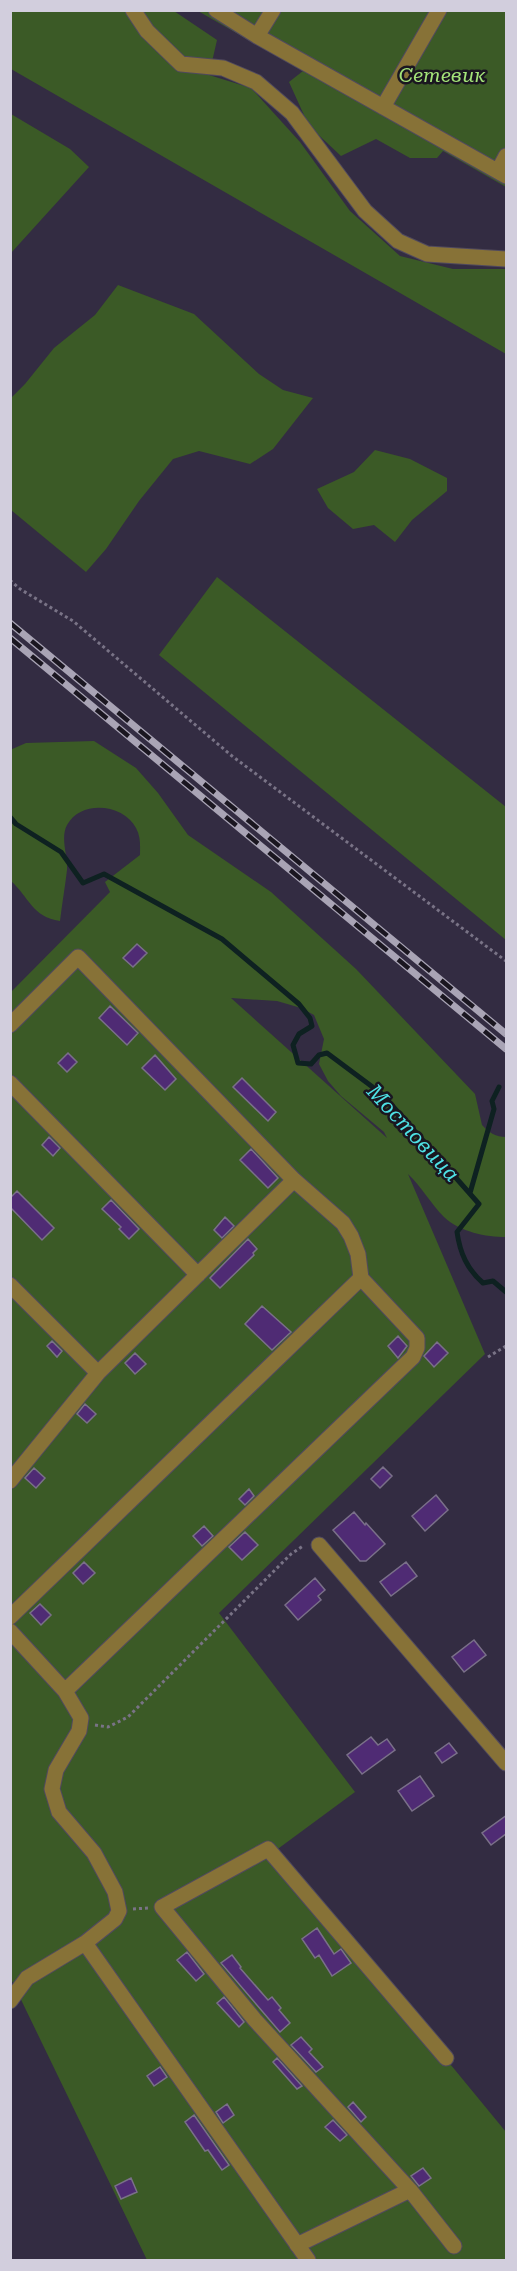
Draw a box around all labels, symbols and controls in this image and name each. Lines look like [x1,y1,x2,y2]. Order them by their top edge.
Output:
park label: Сетевик [399,63,486,87]
water label: Мостовица [361,1079,464,1186]

